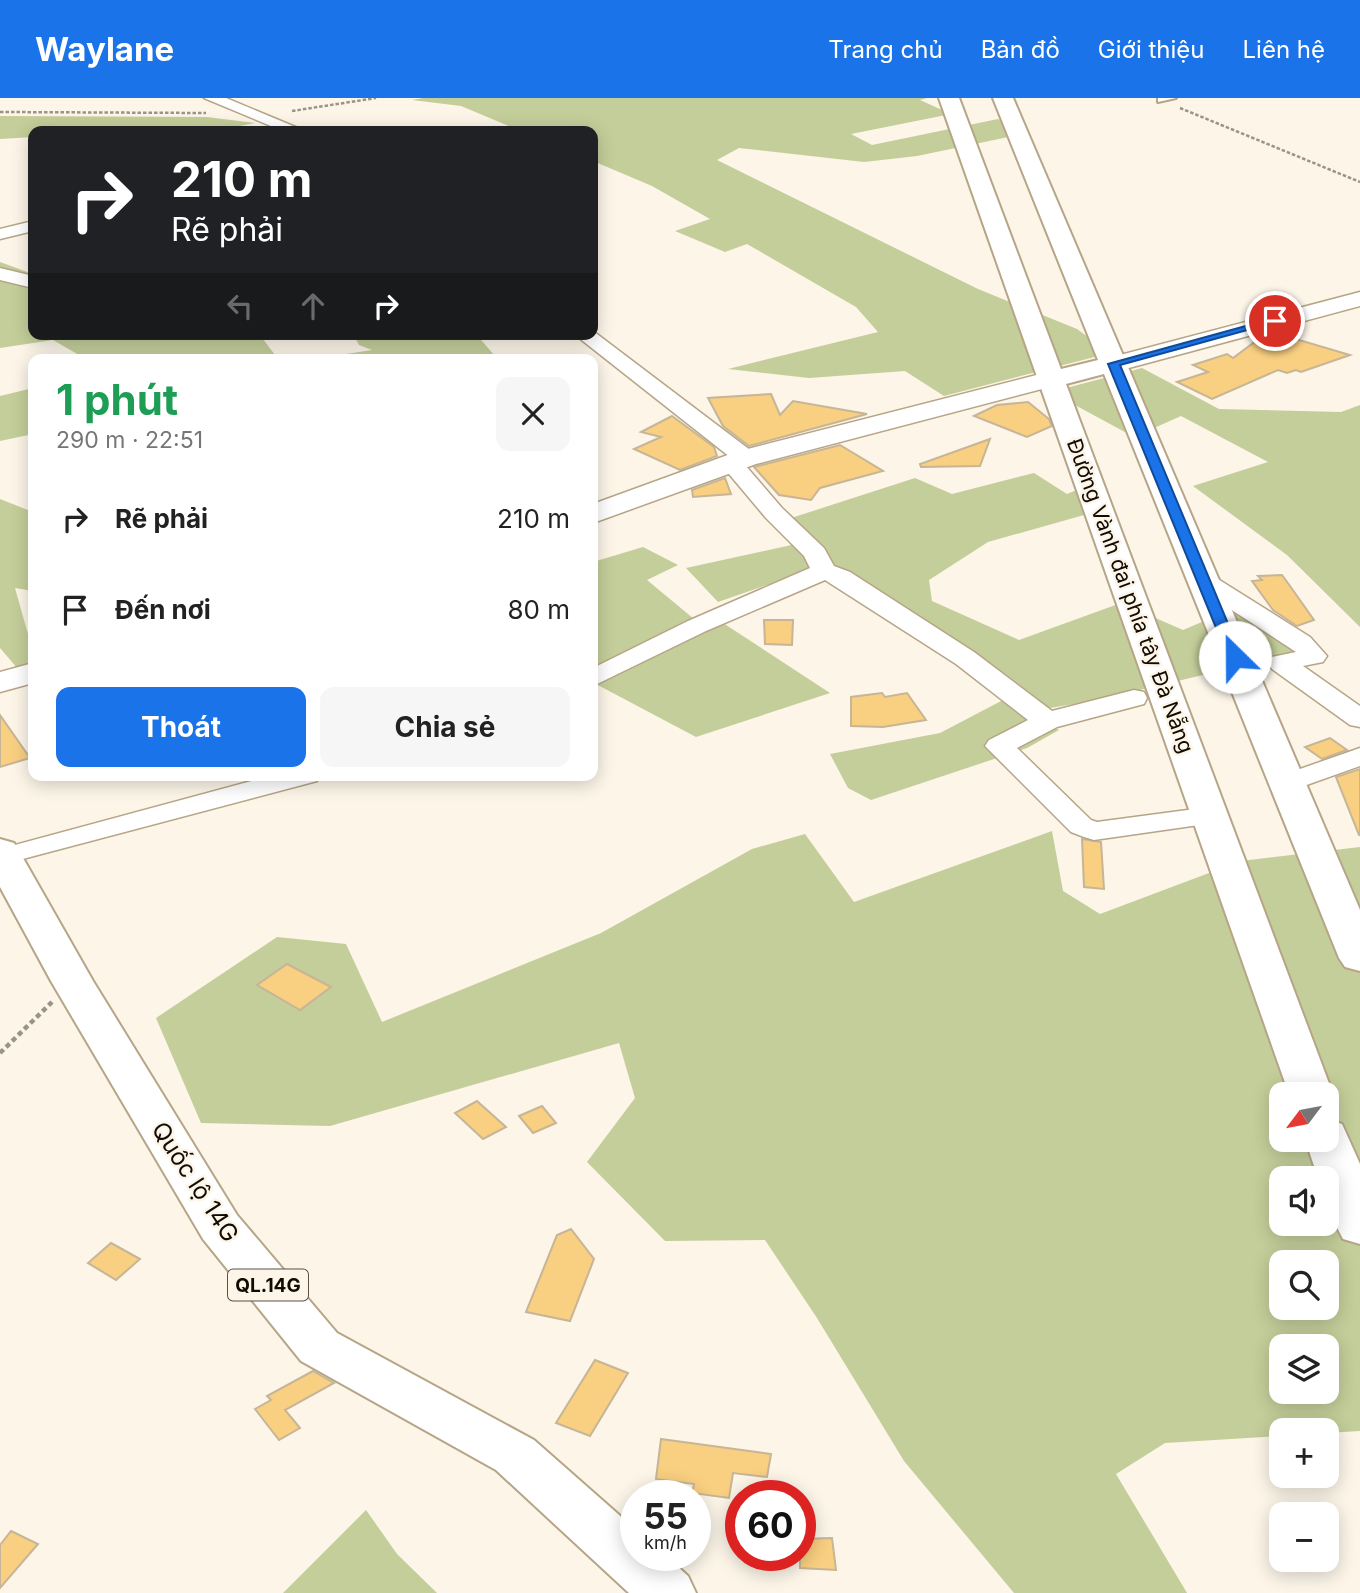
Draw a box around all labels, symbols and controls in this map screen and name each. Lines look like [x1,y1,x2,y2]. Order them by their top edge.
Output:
text: Waylane [35,29,174,69]
text: Trang chủ [828,35,943,64]
text: Bản đồ [981,35,1060,64]
text: Giới thiệu [1098,35,1205,64]
text: Liên hệ [1243,35,1325,64]
text: 210 m [171,150,312,209]
icon: right [56,154,147,245]
text: Rẽ phải [171,210,283,249]
icon: left [221,287,259,325]
icon: ahead [294,287,332,325]
icon: right [367,287,405,325]
pin [1245,291,1305,351]
icon: arrive [1256,302,1294,340]
text: 1 phút [56,374,178,425]
button: close [496,377,570,451]
text: 290 m · 22:51 [56,426,203,454]
street label: Đường Vành đai phía tây Đà Nẵng [1062,435,1199,756]
icon: right [56,500,94,538]
text: Rẽ phải [115,503,208,534]
text: 210 m [497,503,570,534]
icon: arrive [56,591,94,629]
text: Đến nơi [115,594,211,625]
text: 80 m [507,594,570,625]
position arrow [1198,620,1272,694]
button: Thoát [56,687,306,767]
button: Chia sẻ [320,687,570,767]
north arrow [1269,1082,1339,1152]
map controls [1269,1082,1339,1572]
street label: Quốc lộ 14G [146,1116,245,1247]
button: sound [1269,1166,1339,1236]
button: search [1269,1250,1339,1320]
road number: QL.14G [228,1270,308,1301]
button: layers [1269,1334,1339,1404]
button: + [1269,1418,1339,1488]
speed limit sign: 60 [725,1480,816,1571]
text: 55 [643,1495,688,1537]
button: − [1269,1502,1339,1572]
text: km/h [644,1532,687,1553]

